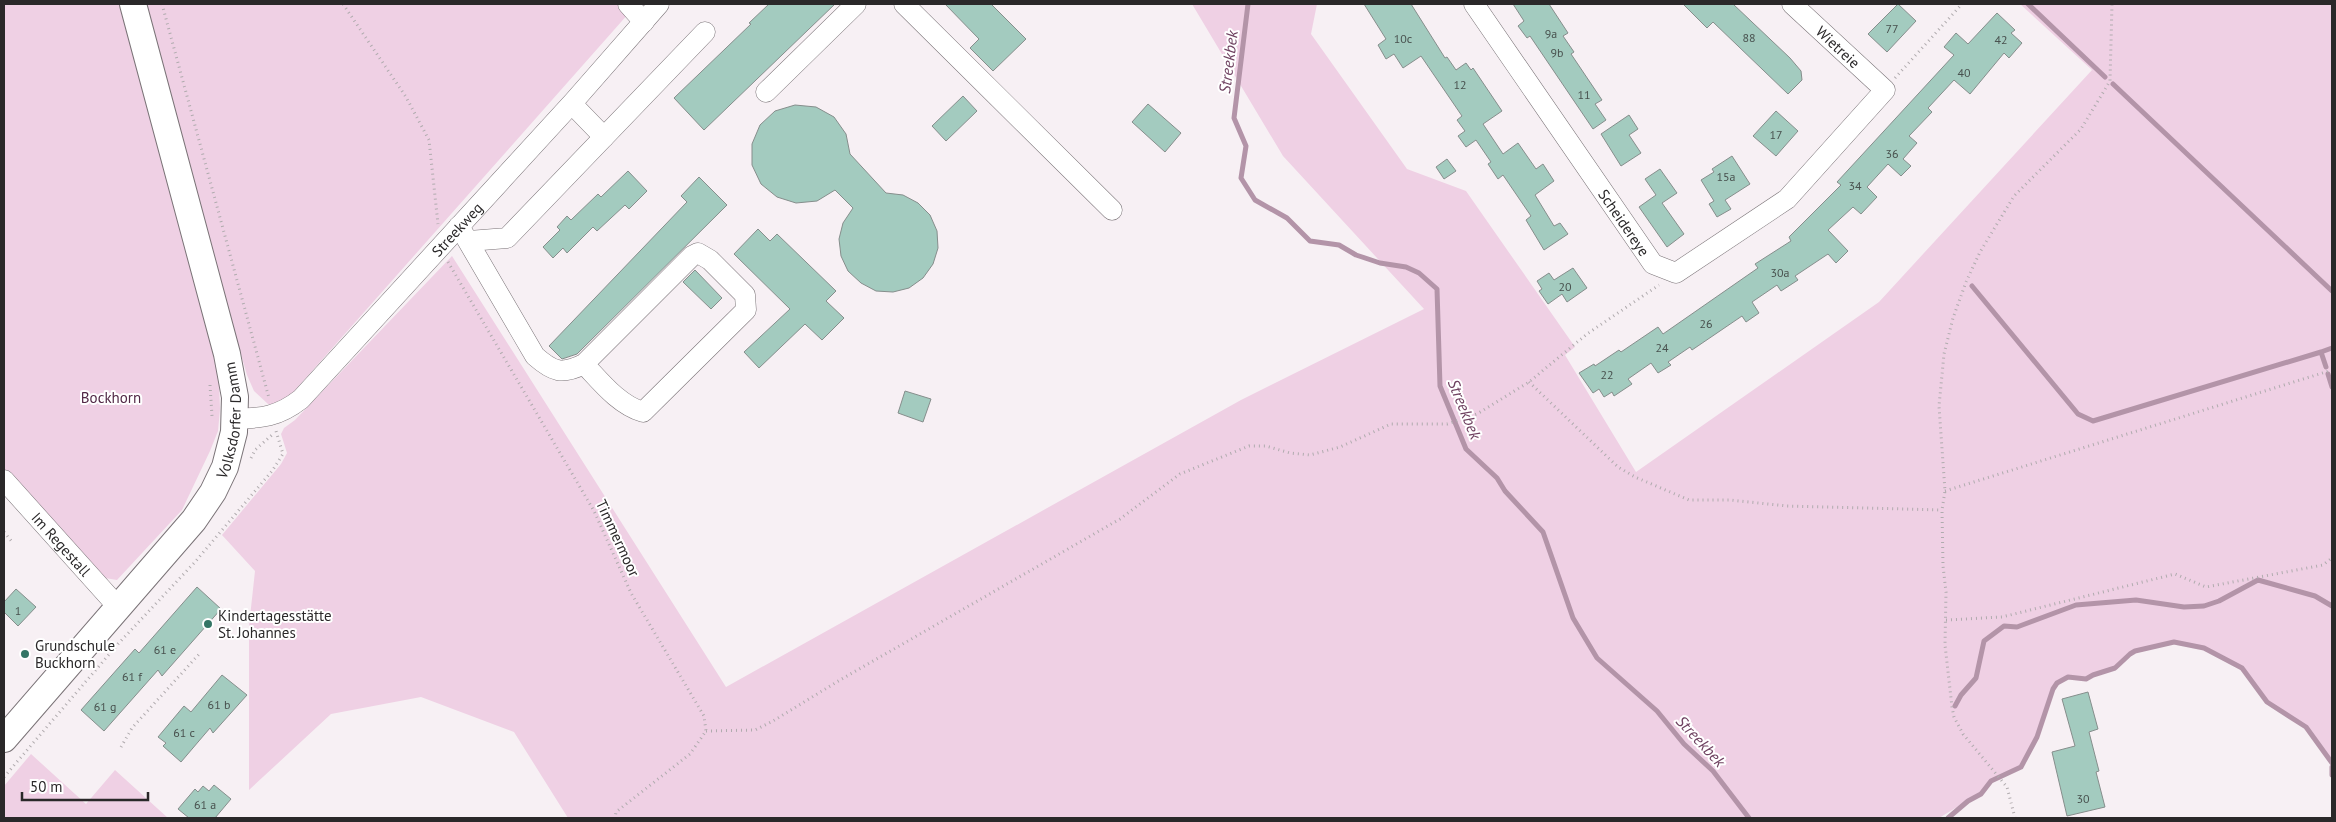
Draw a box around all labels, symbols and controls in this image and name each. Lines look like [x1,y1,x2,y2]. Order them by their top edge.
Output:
house number: 77 [1885,21,1899,36]
street label: Wietreie [1812,22,1864,72]
house number: 9a [1545,26,1557,41]
water label: Streekbek [1214,29,1242,95]
house number: 88 [1742,30,1756,45]
house number: 10c [1394,31,1413,46]
house number: 42 [1994,32,2008,47]
house number: 9b [1550,45,1564,60]
house number: 40 [1957,65,1971,80]
house number: 12 [1453,77,1467,92]
house number: 11 [1577,87,1591,102]
house number: 17 [1769,127,1783,142]
house number: 36 [1885,146,1899,161]
house number: 15a [1716,169,1736,184]
house number: 34 [1848,178,1862,193]
street label: Scheidereye [1595,185,1654,259]
street label: Streekweg [427,198,486,260]
house number: 30a [1770,265,1790,280]
house number: 20 [1558,279,1572,294]
house number: 26 [1699,316,1713,331]
house number: 24 [1655,340,1669,355]
street label: Volksdorfer Damm [211,361,245,482]
house number: 22 [1600,367,1614,382]
water label: Streekbek [1444,376,1486,443]
park label: Bockhorn [81,388,141,407]
street label: Timmermoor [592,496,644,580]
street label: Im Regestall [28,508,96,580]
house number: 1 [15,603,21,618]
place label: Kindertagesstätte St. Johannes [218,606,332,642]
marker: Kindertagesstätte St. Johannes [202,618,214,630]
place label: Grundschule Buckhorn [35,636,115,672]
house number: 61 e [154,642,176,657]
marker: Grundschule Buckhorn [19,648,31,660]
house number: 61 f [122,669,143,684]
house number: 61 b [208,697,230,712]
house number: 61 g [94,699,116,714]
water label: Streekbek [1672,711,1730,772]
house number: 61 c [173,725,195,740]
scale bar [22,770,149,802]
text: 50 m [30,777,63,796]
house number: 30 [2076,791,2090,806]
house number: 61 a [194,797,216,812]

